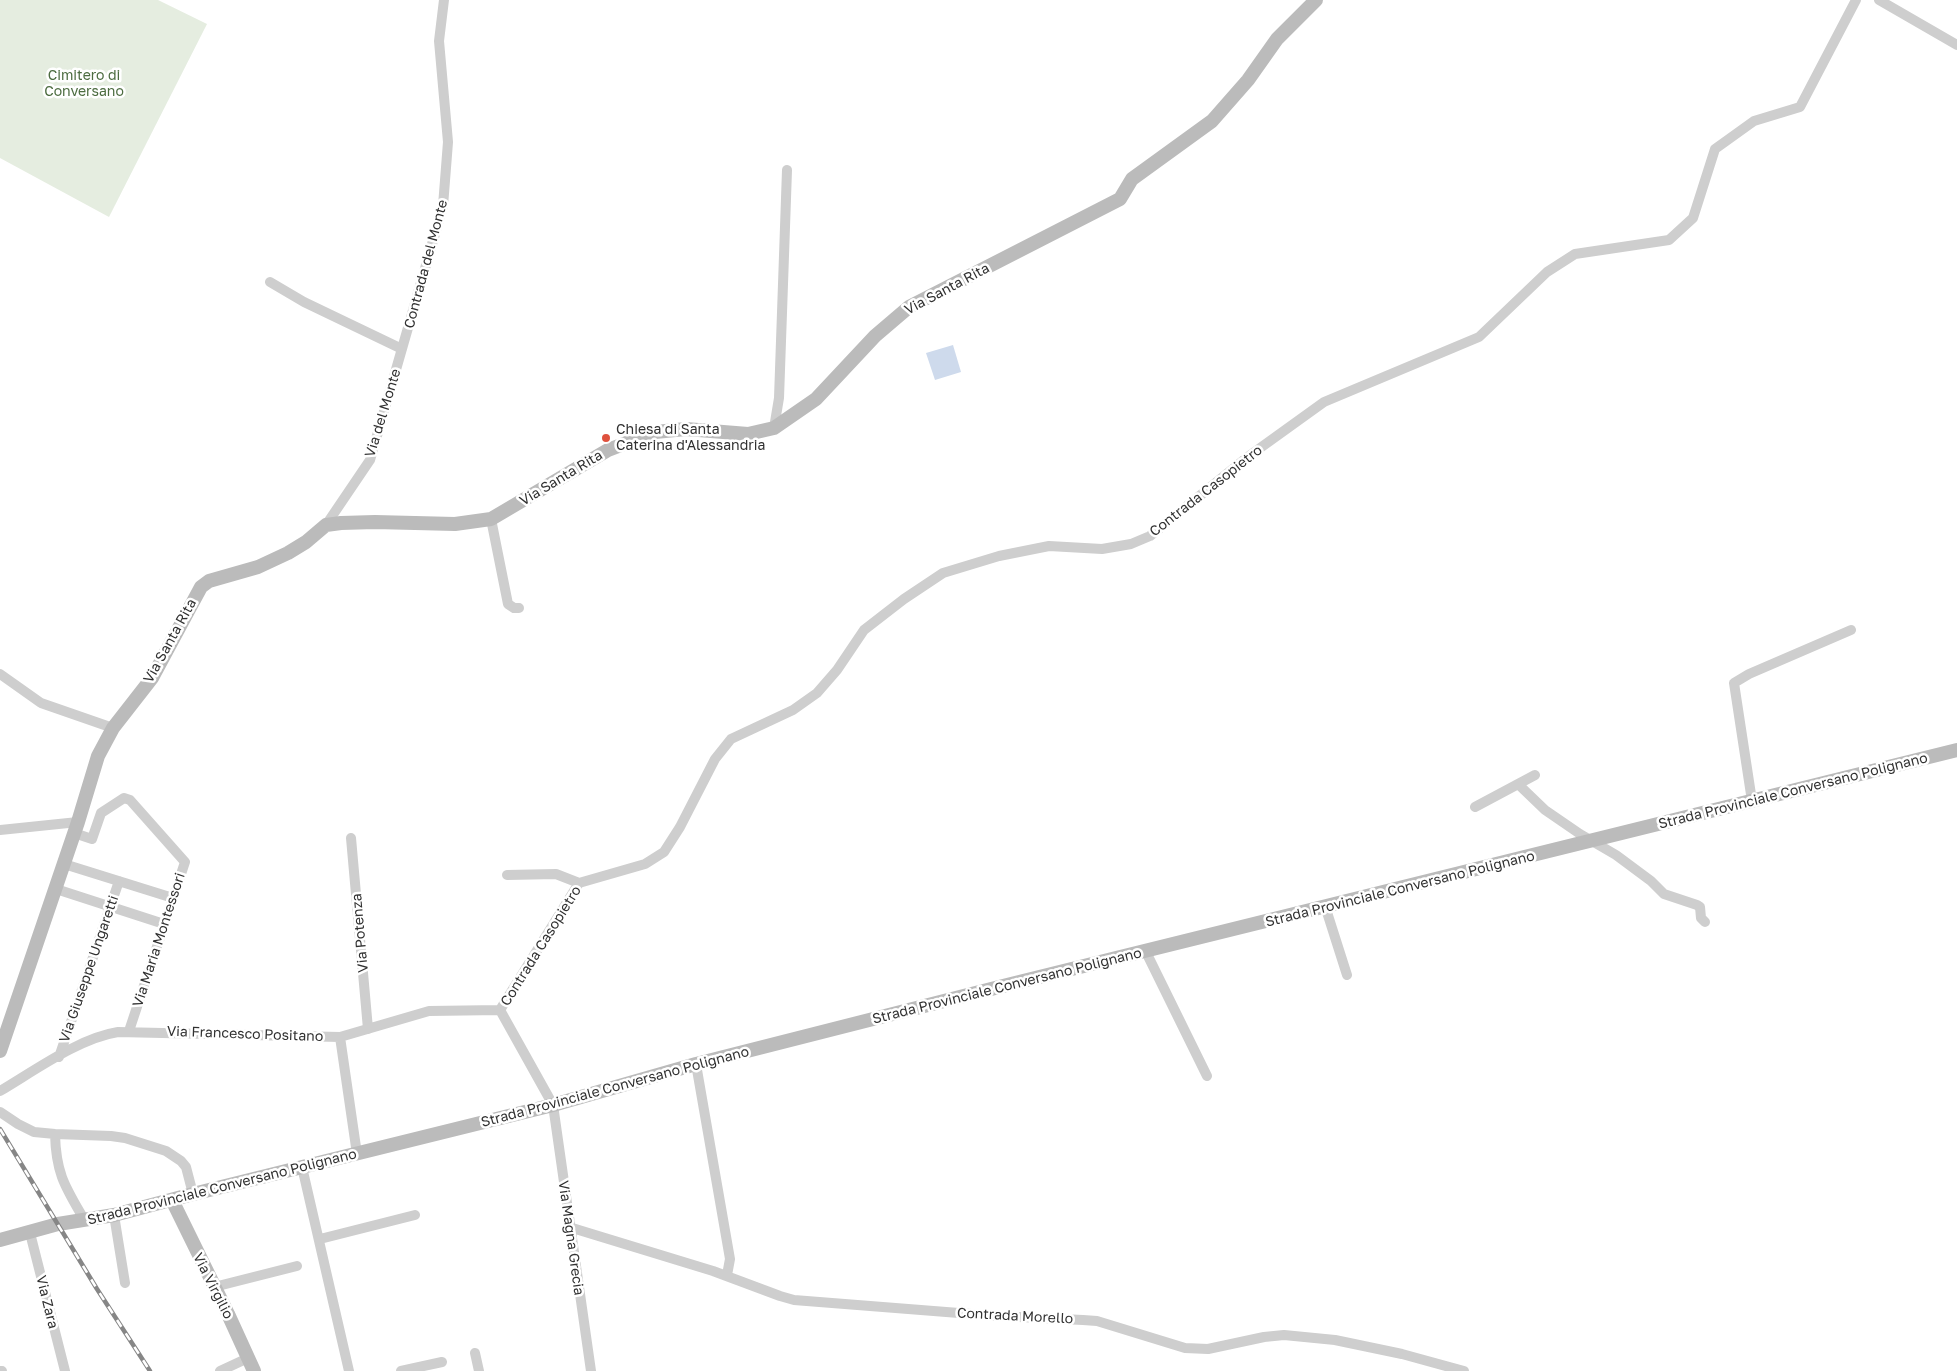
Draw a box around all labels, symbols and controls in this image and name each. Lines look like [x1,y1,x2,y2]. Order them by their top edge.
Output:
park label: Cimitero di Conversano [44,68,124,100]
street label: Contrada del Monte [401,198,451,330]
street label: Via Santa Rita [902,260,992,318]
street label: Via del Monte [362,367,404,459]
place label: Chiesa di Santa Caterina d'Alessandria [616,422,765,454]
marker: Chiesa di Santa Caterina d'Alessandria [600,432,612,444]
street label: Contrada Casopietro [1146,442,1266,540]
street label: Via Santa Rita [517,447,605,509]
street label: Via Santa Rita [140,596,200,686]
street label: Strada Provinciale Conversano Polignano [1657,749,1929,833]
street label: Strada Provinciale Conversano Polignano [1264,847,1536,931]
street label: Via Maria Montessori [129,871,189,1009]
street label: Contrada Casopietro [497,883,585,1009]
street label: Via Giuseppe Ungaretti [56,893,122,1045]
street label: Via Potenza [348,893,372,973]
street label: Strada Provinciale Conversano Polignano [871,944,1143,1028]
street label: Via Francesco Positano [166,1023,324,1045]
street label: Strada Provinciale Conversano Polignano [479,1043,751,1131]
street label: Strada Provinciale Conversano Polignano [86,1145,358,1229]
street label: Via Magna Grecia [555,1180,587,1296]
street label: Via Virgilio [189,1250,237,1322]
street label: Via Zara [32,1274,62,1330]
street label: Contrada Morello [956,1305,1074,1327]

